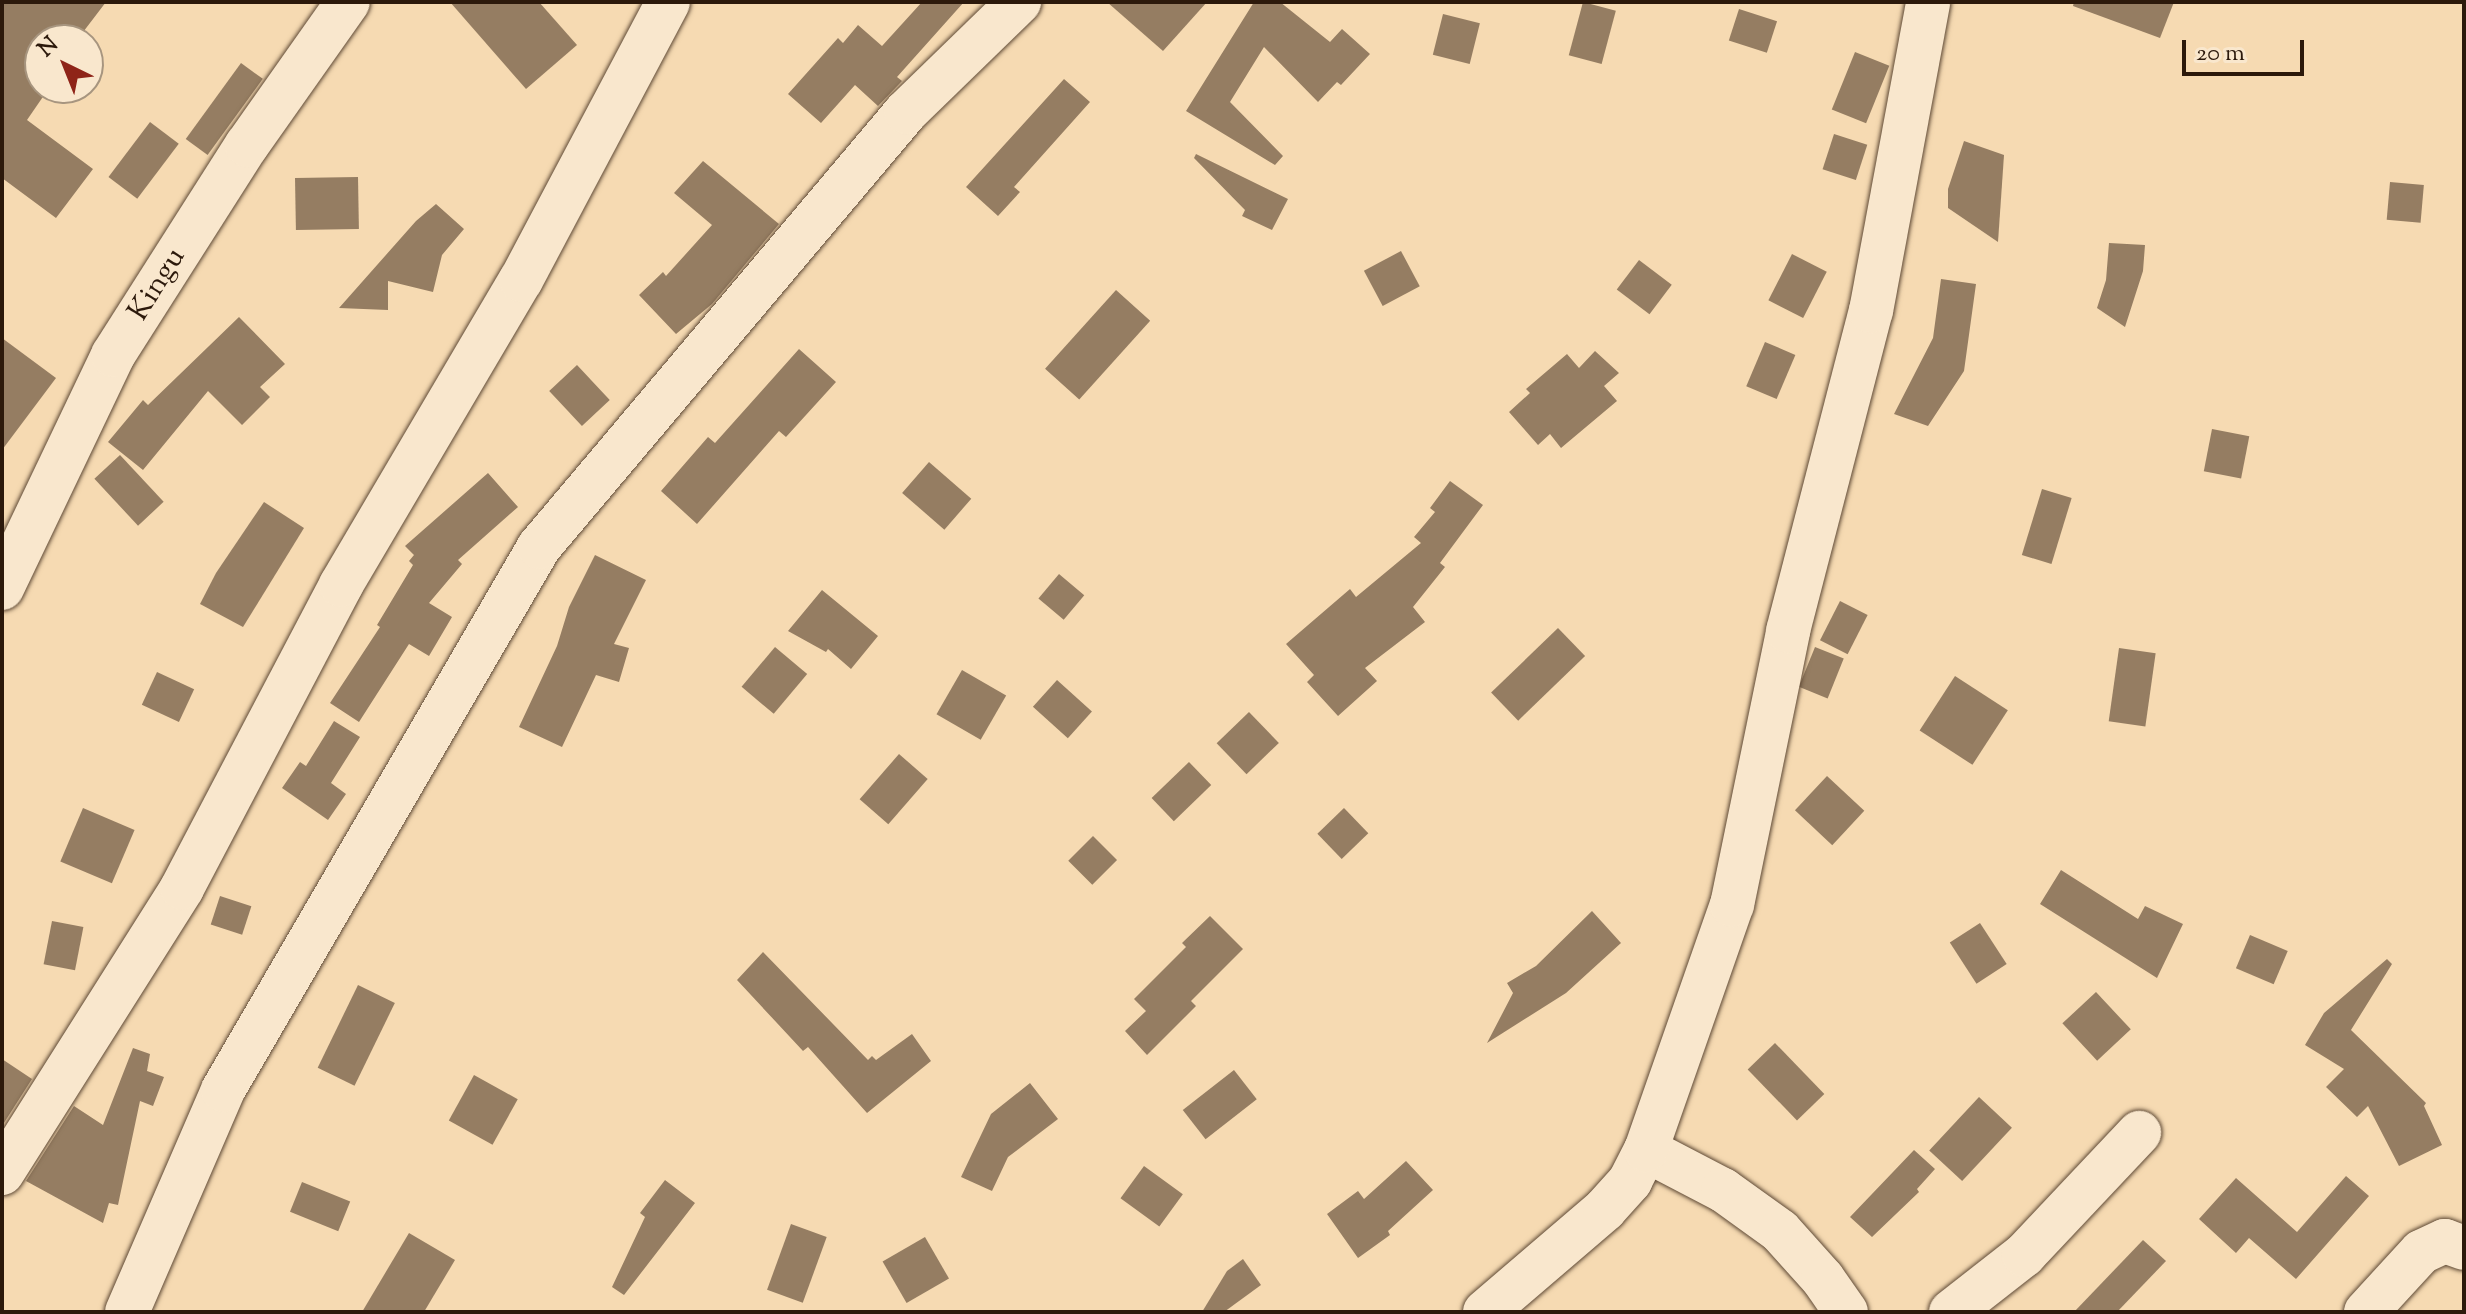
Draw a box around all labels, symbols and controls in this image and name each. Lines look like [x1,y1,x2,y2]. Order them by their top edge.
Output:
north arrow [24,24,104,104]
scale bar [2186,24,2308,74]
text: N [32,30,66,66]
text: 20 m [2196,37,2245,71]
street label: Kingu [122,242,194,328]

